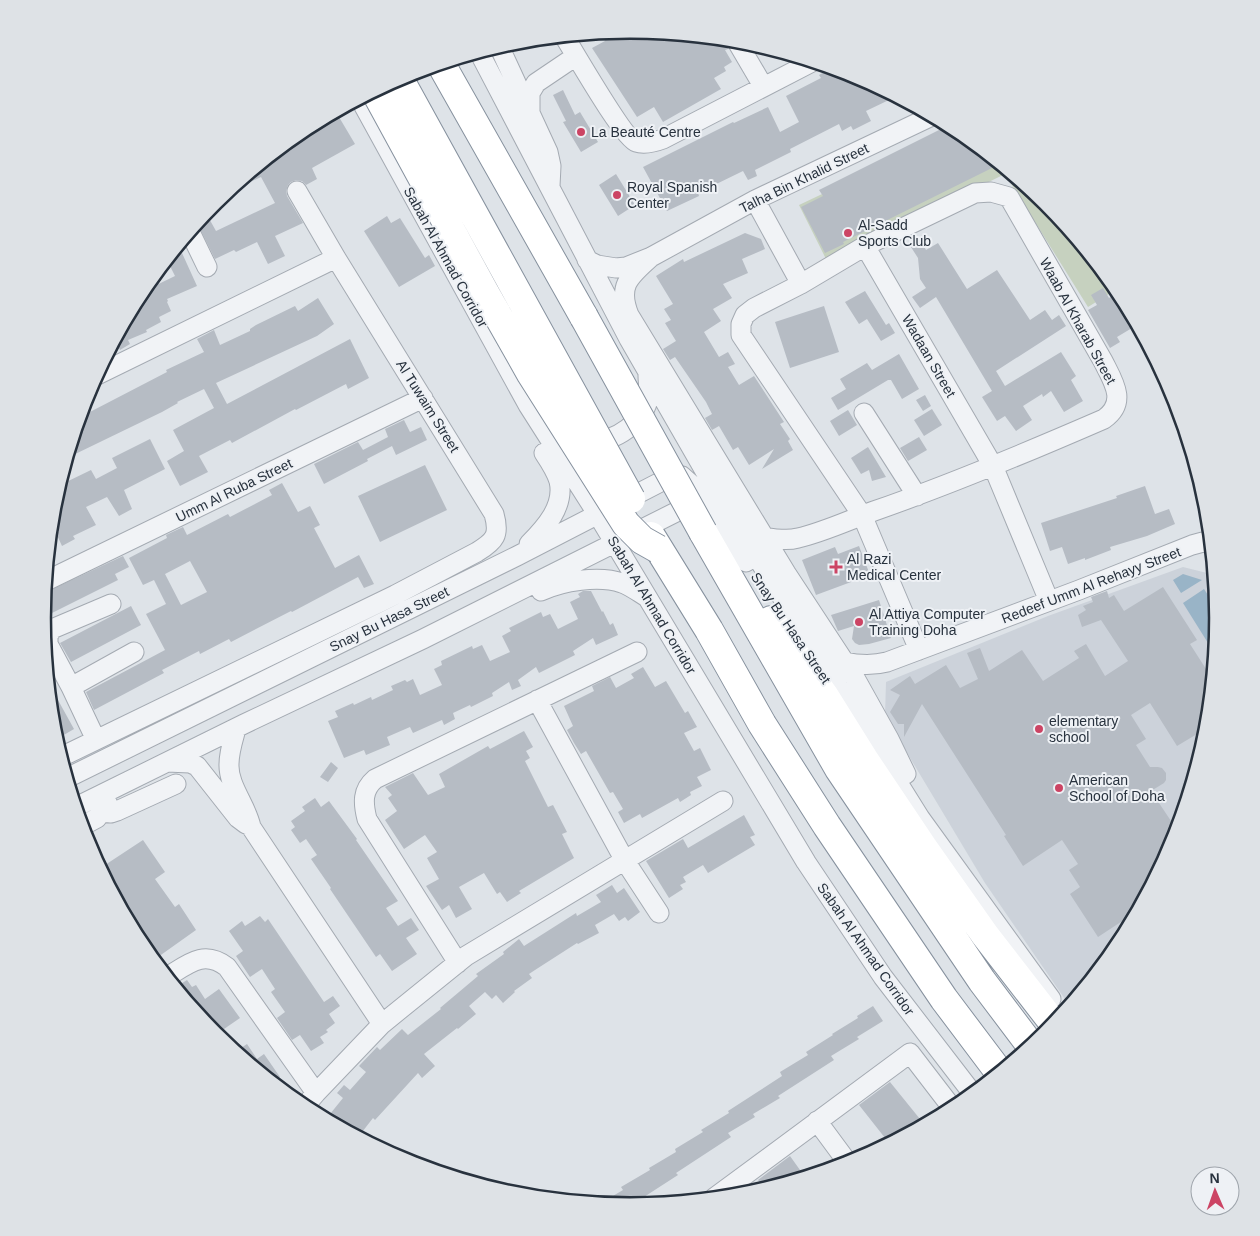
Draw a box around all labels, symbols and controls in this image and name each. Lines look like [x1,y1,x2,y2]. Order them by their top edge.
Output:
place label: La Beauté Centre [591,124,701,140]
marker: La Beauté Centre [575,126,587,138]
street label: Talha Bin Khalid Street [737,140,871,216]
place label: Royal Spanish Center [627,179,717,211]
street label: Sabah Al Ahmad Corridor [401,184,491,330]
marker: Royal Spanish Center [611,189,623,201]
place label: Al-Sadd Sports Club [858,217,931,249]
marker: Al-Sadd Sports Club [842,227,854,239]
street label: Waab Al Kharab Street [1037,255,1119,387]
street label: Wadaan Street [899,312,959,400]
street label: Al Tuwaim Street [393,357,463,455]
street label: Umm Al Ruba Street [173,455,295,525]
street label: Sabah Al Ahmad Corridor [604,533,700,677]
street label: Redeef Umm Al Rehayy Street [999,543,1183,627]
place label: Al Razi Medical Center [847,551,941,583]
marker: Al Razi Medical Center [829,560,843,574]
street label: Snay Bu Hasa Street [748,569,834,687]
street label: Snay Bu Hasa Street [327,583,451,655]
place label: Al Attiya Computer Training Doha [869,606,985,638]
marker: Al Attiya Computer Training Doha [853,616,865,628]
place label: elementary school [1049,713,1118,745]
marker: elementary school [1033,723,1045,735]
place label: American School of Doha [1069,772,1165,804]
marker: American School of Doha [1053,782,1065,794]
street label: Sabah Al Ahmad Corridor [814,880,918,1019]
north arrow [1190,1166,1240,1216]
text: N [1209,1170,1220,1186]

